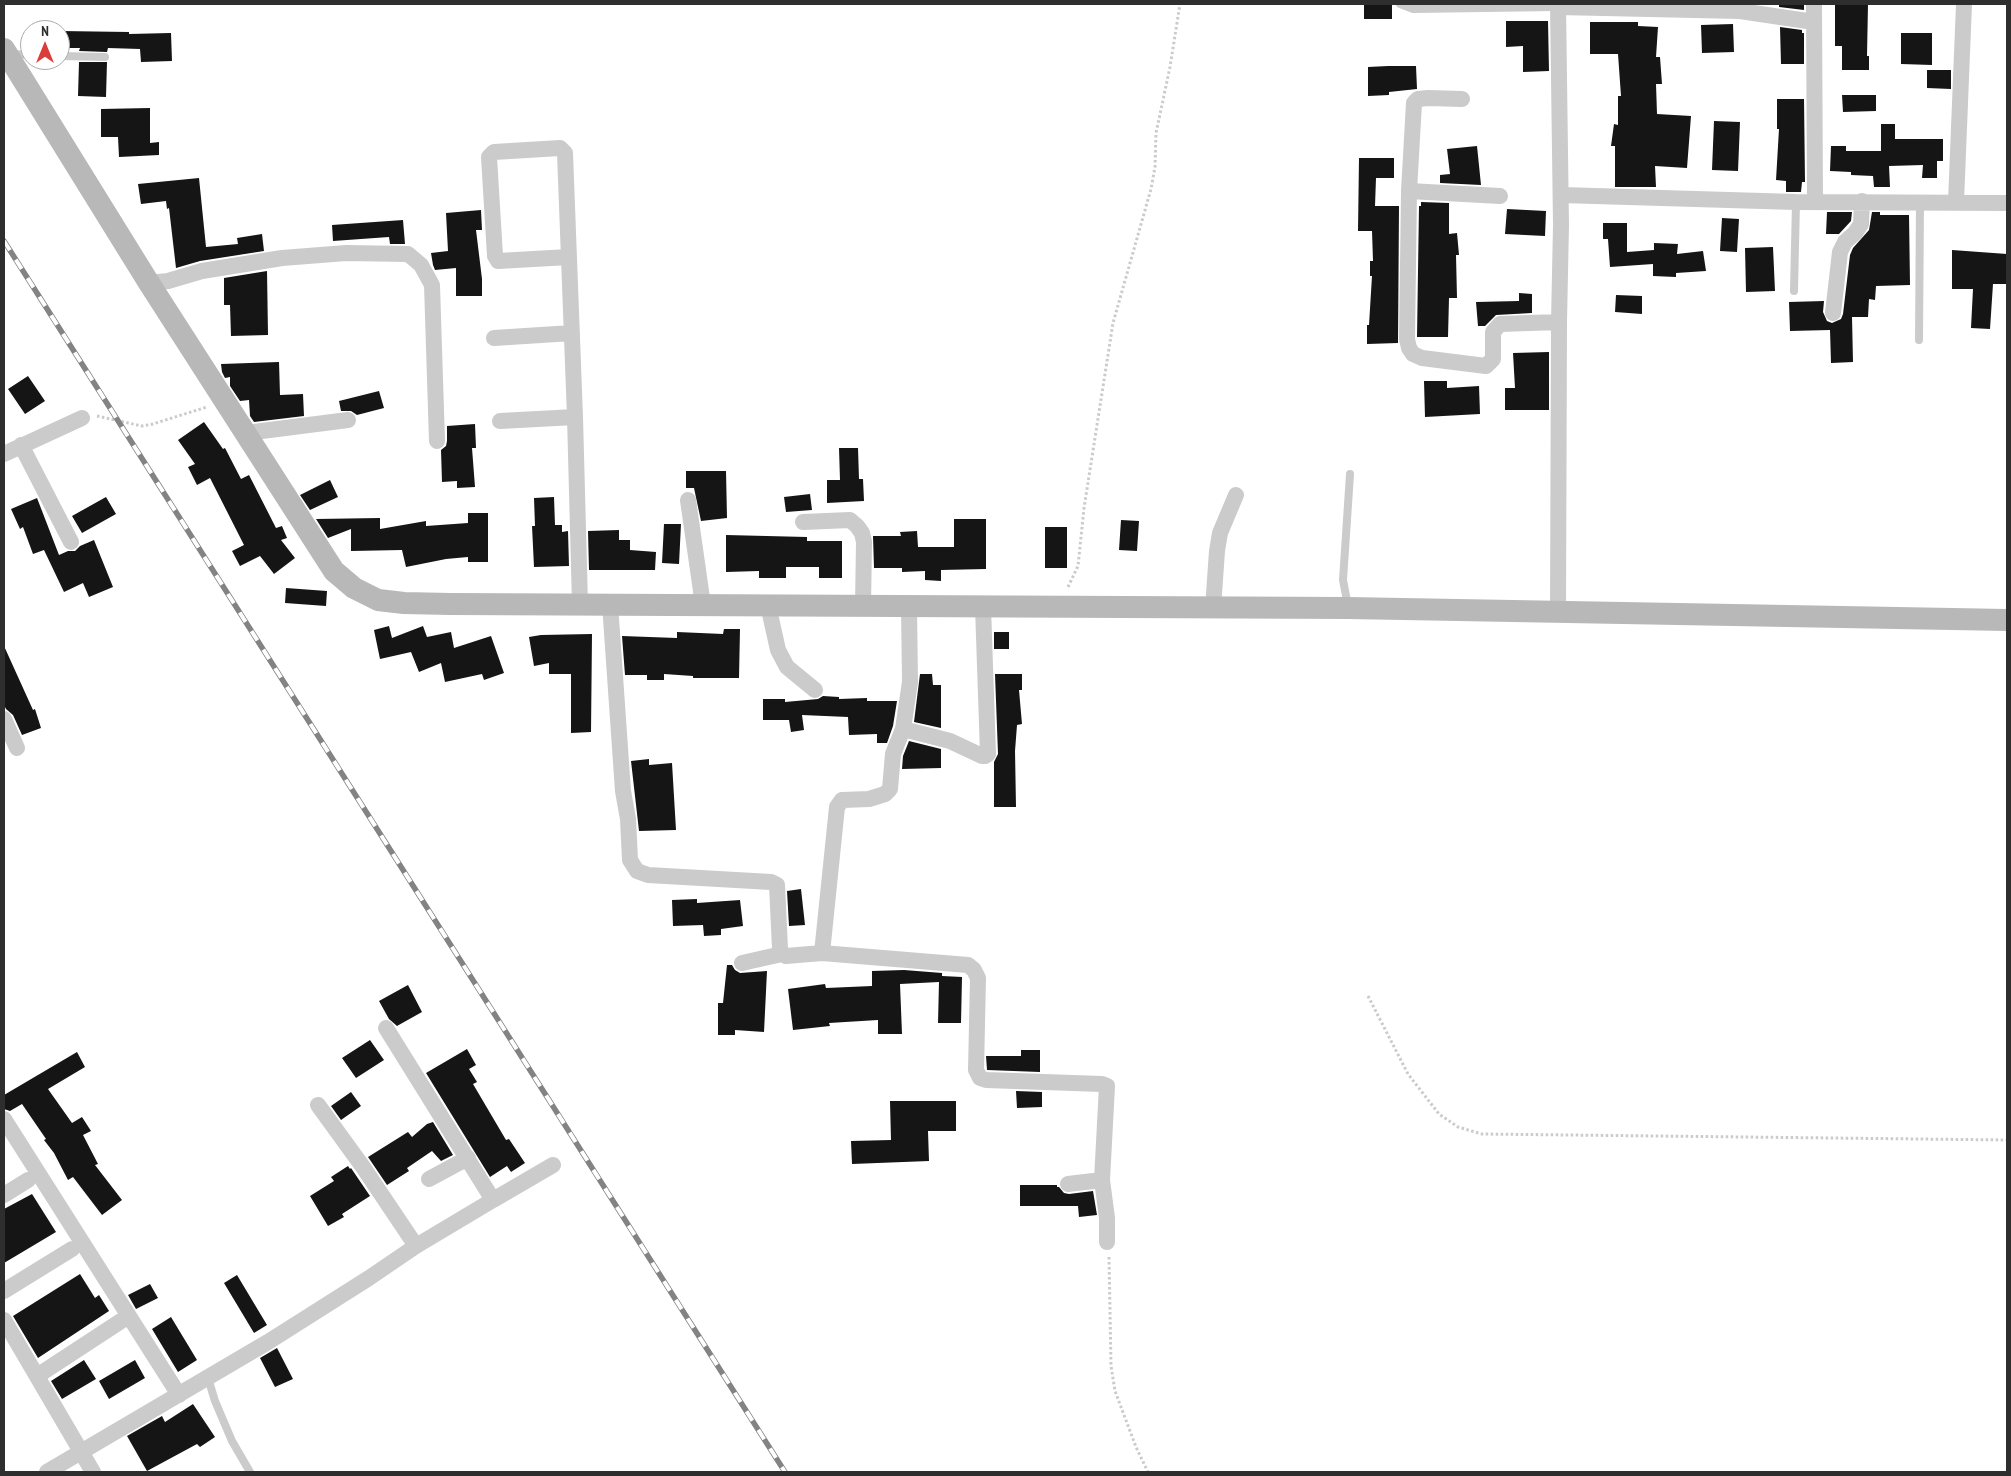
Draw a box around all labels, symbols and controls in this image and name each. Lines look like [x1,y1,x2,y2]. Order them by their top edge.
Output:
north arrow [20,20,70,70]
text: N [41,22,49,40]

